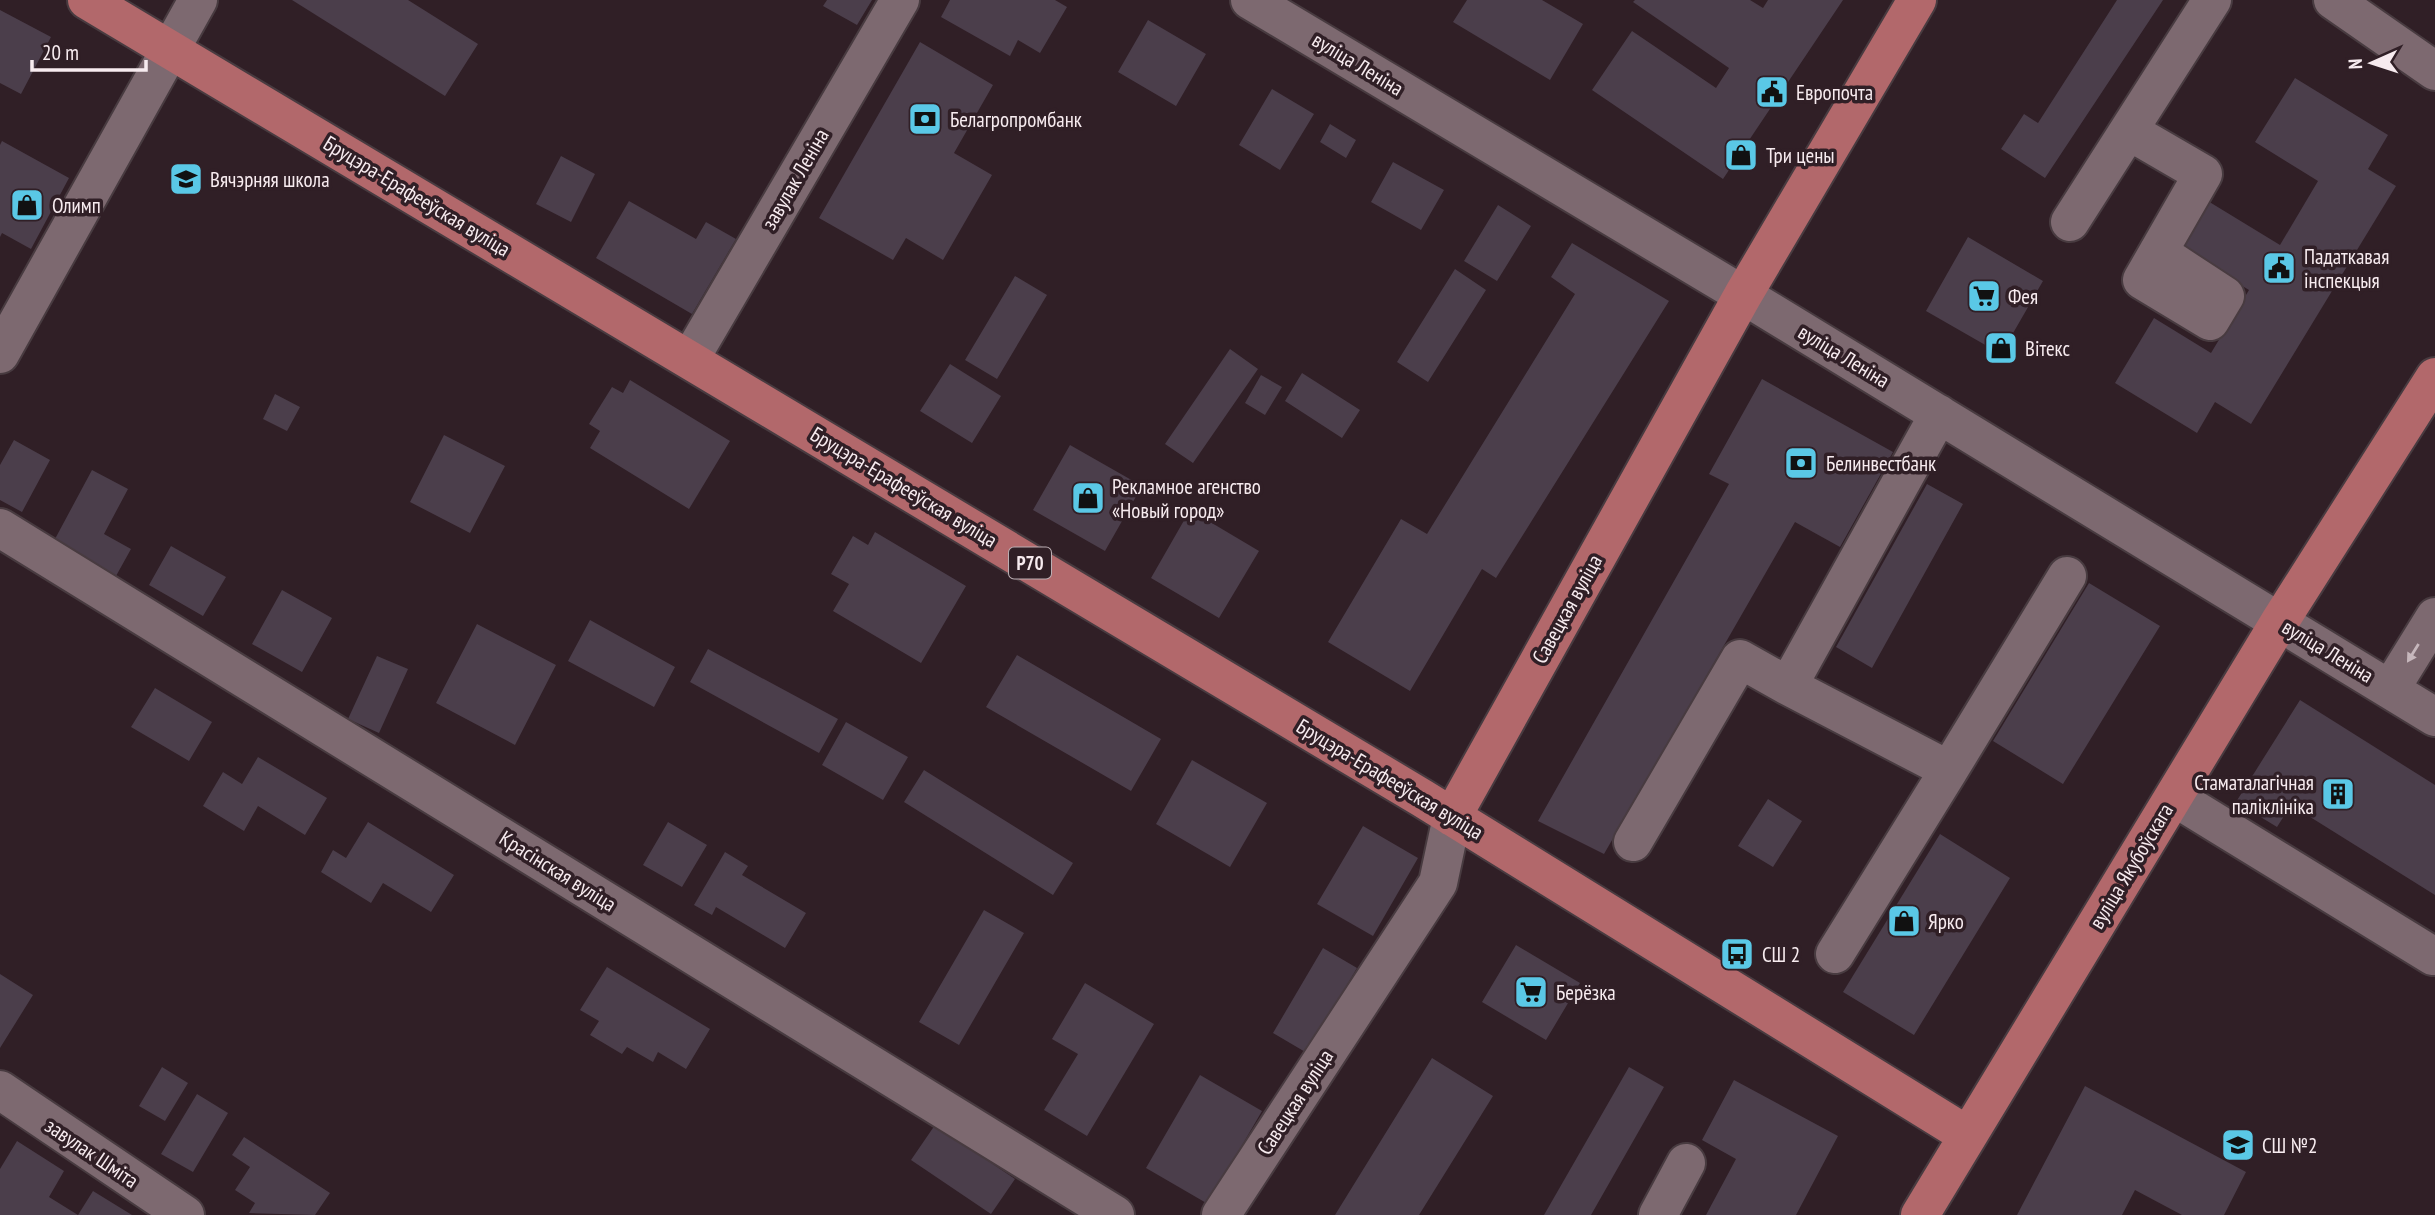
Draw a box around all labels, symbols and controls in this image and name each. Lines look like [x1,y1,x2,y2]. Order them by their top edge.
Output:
street label: вуліца Леніна [1307,26,1409,102]
scale bar [32,28,145,72]
north arrow [2337,28,2407,98]
text: 20 m [42,39,79,66]
text: N [2343,58,2367,70]
public building icon: Европочта [1753,73,1791,111]
place label: Европочта [1796,79,1873,106]
bank icon: Белагропромбанк [906,100,944,138]
place label: Белагропромбанк [950,106,1082,133]
street label: завулак Леніна [755,124,835,234]
street label: Бруцэра-Ерафееўская вуліца [319,130,515,262]
shop icon: Три цены [1722,136,1760,174]
place label: Три цены [1766,142,1835,169]
school or university icon: Вячэрняя школа [167,160,205,198]
place label: Вячэрняя школа [210,166,330,193]
shop icon: Олимп [8,186,46,224]
place label: Олимп [52,192,101,219]
place label: Падаткавая інспекцыя [2304,243,2389,294]
public building icon: Падаткавая інспекцыя [2260,249,2298,287]
supermarket icon: Фея [1965,277,2003,315]
place label: Фея [2008,283,2038,310]
street label: вуліца Леніна [1793,318,1895,394]
shop icon: Вiтекс [1982,329,2020,367]
place label: Вiтекс [2025,335,2071,362]
street label: Бруцэра-Ерафееўская вуліца [806,421,1002,553]
bank icon: Белинвестбанк [1782,444,1820,482]
place label: Белинвестбанк [1826,450,1936,477]
place label: Рекламное агенство «Новый город» [1112,473,1261,524]
shop icon: Рекламное агенство «Новый город» [1069,479,1107,517]
road number: Р70 [1009,548,1051,578]
street label: Савецкая вуліца [1526,550,1608,668]
street label: вуліца Леніна [2277,613,2379,689]
one-way arrow [2407,643,2419,662]
street label: Бруцэра-Ерафееўская вуліца [1292,713,1488,845]
place label: Стаматалагічная паліклініка [2194,769,2314,820]
building icon: Стаматалагічная паліклініка [2319,775,2357,813]
street label: вуліца Якубоўскага [2083,798,2179,934]
street label: Красінская вуліца [495,824,621,918]
shop icon: Ярко [1885,902,1923,940]
place label: Ярко [1928,908,1964,935]
bus stop icon: СШ 2 [1718,935,1756,973]
place label: СШ 2 [1762,941,1800,968]
supermarket icon: Берёзка [1512,973,1550,1011]
place label: Берёзка [1556,979,1616,1006]
street label: Савецкая вуліца [1251,1044,1339,1160]
street label: завулак Шміта [40,1112,144,1194]
school or university icon: СШ №2 [2219,1126,2257,1164]
place label: СШ №2 [2262,1132,2318,1159]

